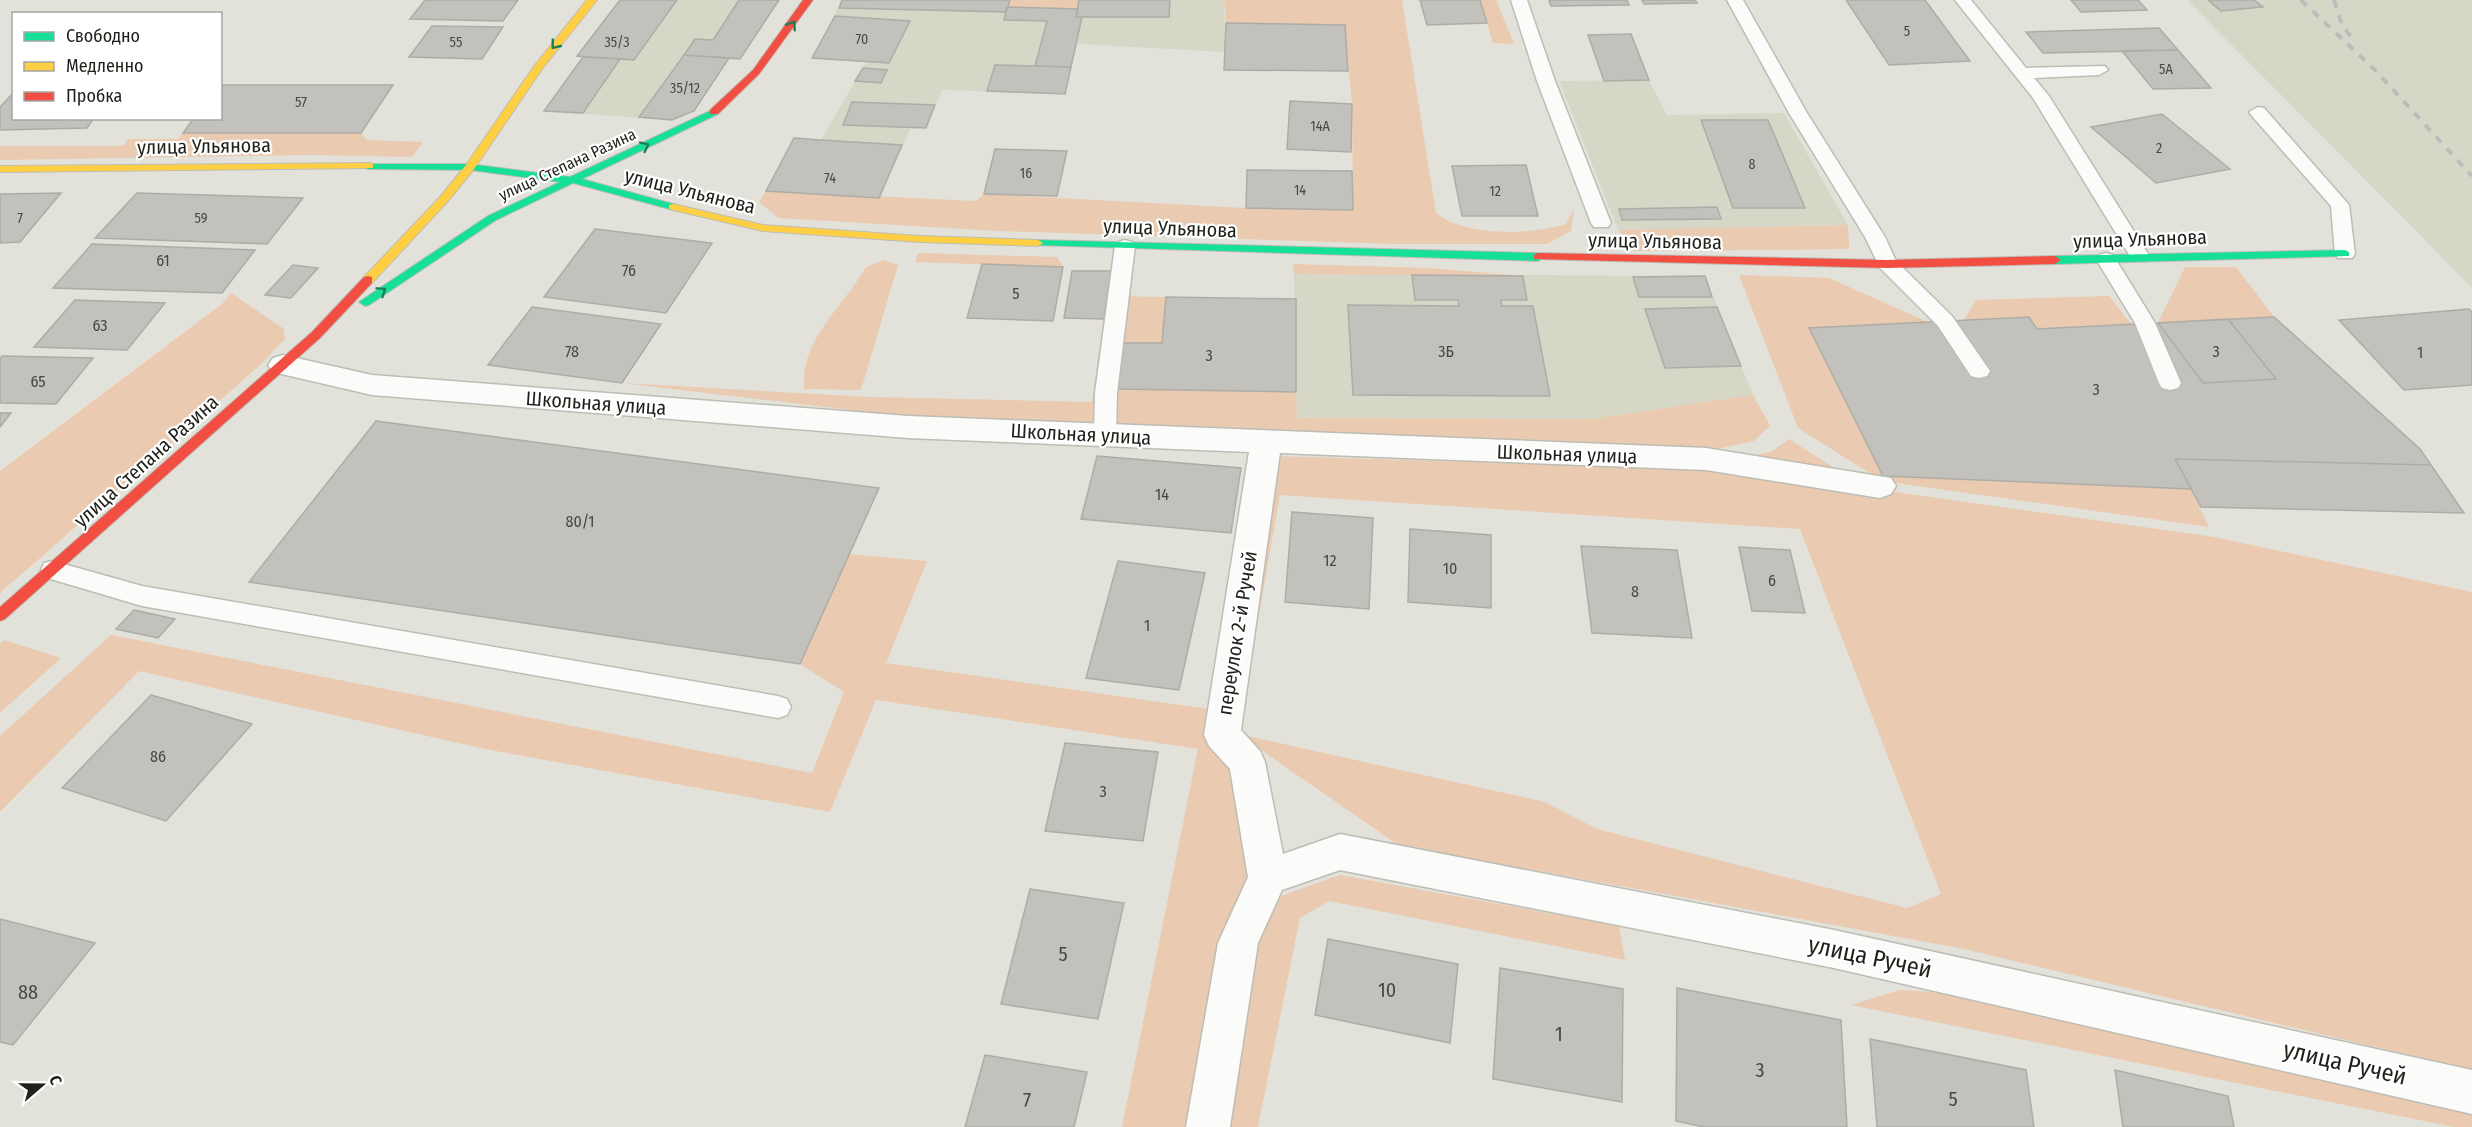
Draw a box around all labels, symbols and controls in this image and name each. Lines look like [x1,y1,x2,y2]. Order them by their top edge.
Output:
legend [12,12,222,120]
one-way arrow [784,20,795,31]
house number: 5 [1904,23,1910,40]
text: Свободно [66,25,140,47]
house number: 70 [856,31,868,48]
house number: 55 [450,34,462,51]
house number: 35/3 [605,34,629,51]
one-way arrow [552,39,563,50]
text: Медленно [66,55,144,77]
house number: 5А [2159,61,2174,78]
house number: 35/12 [670,80,700,97]
text: Пробка [66,85,122,107]
house number: 57 [295,94,307,111]
house number: 14А [1310,118,1330,135]
street label: улица Степана Разина [496,124,639,205]
street label: улица Ульянова [137,133,271,159]
house number: 2 [2156,140,2162,157]
one-way arrow [638,141,649,153]
house number: 8 [1749,156,1756,173]
street label: улица Ульянова [622,163,758,219]
house number: 16 [1020,165,1032,182]
house number: 74 [824,170,836,187]
house number: 14 [1294,182,1306,199]
house number: 12 [1489,183,1501,200]
house number: 7 [17,210,23,227]
house number: 59 [194,210,208,227]
street label: улица Ульянова [1103,214,1237,242]
street label: улица Ульянова [2073,225,2207,253]
street label: улица Ульянова [1588,228,1722,254]
house number: 61 [156,251,170,270]
house number: 76 [622,261,636,280]
house number: 5 [1012,284,1020,303]
one-way arrow [376,286,386,298]
house number: 63 [92,316,108,335]
house number: 78 [565,342,579,361]
house number: 3Б [1438,342,1454,361]
house number: 3 [2212,342,2220,361]
house number: 1 [2417,343,2423,362]
house number: 3 [1205,346,1213,365]
house number: 65 [30,372,46,391]
house number: 3 [2092,380,2100,399]
street label: Школьная улица [525,386,667,420]
street label: улица Степана Разина [69,390,223,532]
street label: Школьная улица [1010,418,1152,450]
street label: Школьная улица [1496,440,1638,468]
house number: 14 [1155,485,1169,504]
house number: 80/1 [565,512,595,531]
street label: переулок 2-й Ручей [1212,549,1262,717]
house number: 12 [1323,551,1337,570]
house number: 10 [1443,559,1457,578]
house number: 6 [1768,571,1776,590]
house number: 8 [1631,582,1639,601]
house number: 1 [1144,616,1150,635]
house number: 86 [150,747,166,766]
house number: 3 [1099,782,1107,801]
street label: улица Ручей [1806,930,1934,984]
house number: 5 [1058,942,1068,966]
house number: 10 [1378,978,1396,1002]
house number: 88 [18,980,38,1004]
house number: 1 [1555,1022,1563,1046]
street label: улица Ручей [2281,1035,2409,1091]
north arrow [12,1055,72,1115]
house number: 3 [1755,1058,1765,1082]
text: С [45,1073,66,1088]
house number: 5 [1948,1087,1958,1111]
house number: 7 [1023,1088,1031,1112]

